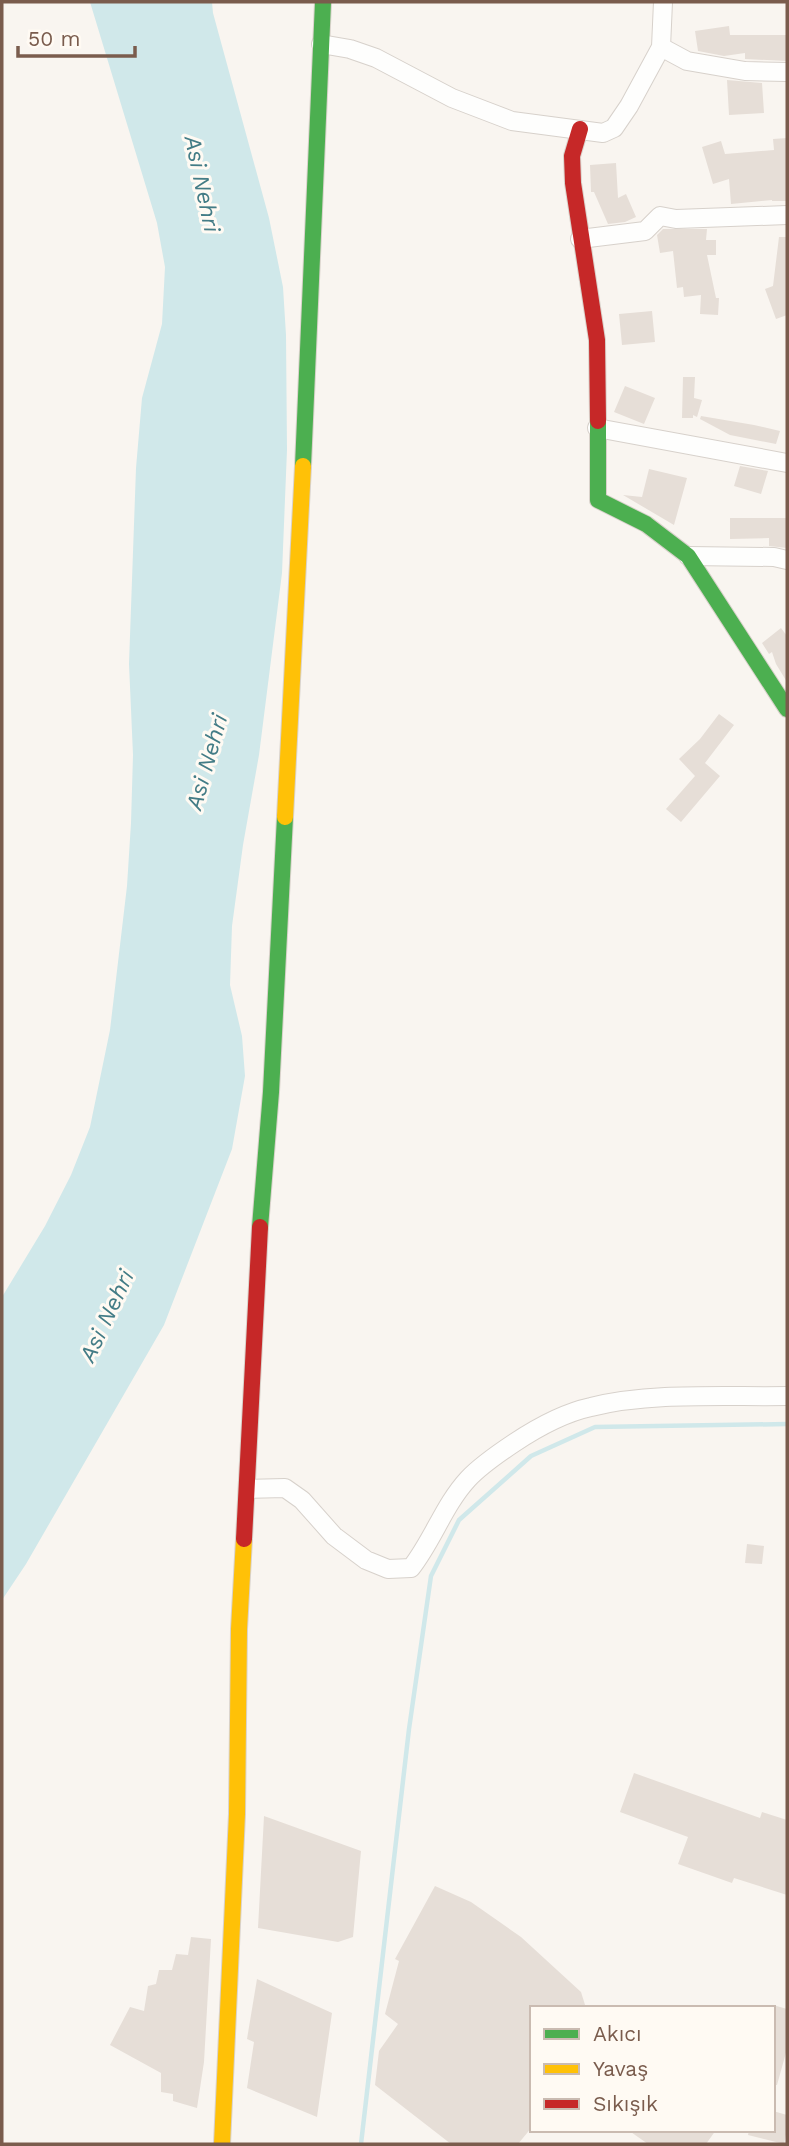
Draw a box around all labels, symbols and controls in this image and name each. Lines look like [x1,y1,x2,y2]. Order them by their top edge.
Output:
scale bar [18,14,135,58]
text: 50 m [28,26,80,51]
water label: Asi Nehri [178,132,226,236]
water label: Asi Nehri [180,710,234,814]
water label: Asi Nehri [74,1265,140,1367]
legend [530,2006,775,2132]
text: Akıcı [593,2021,642,2046]
text: Yavaş [593,2056,648,2081]
text: Sıkışık [593,2091,658,2116]

